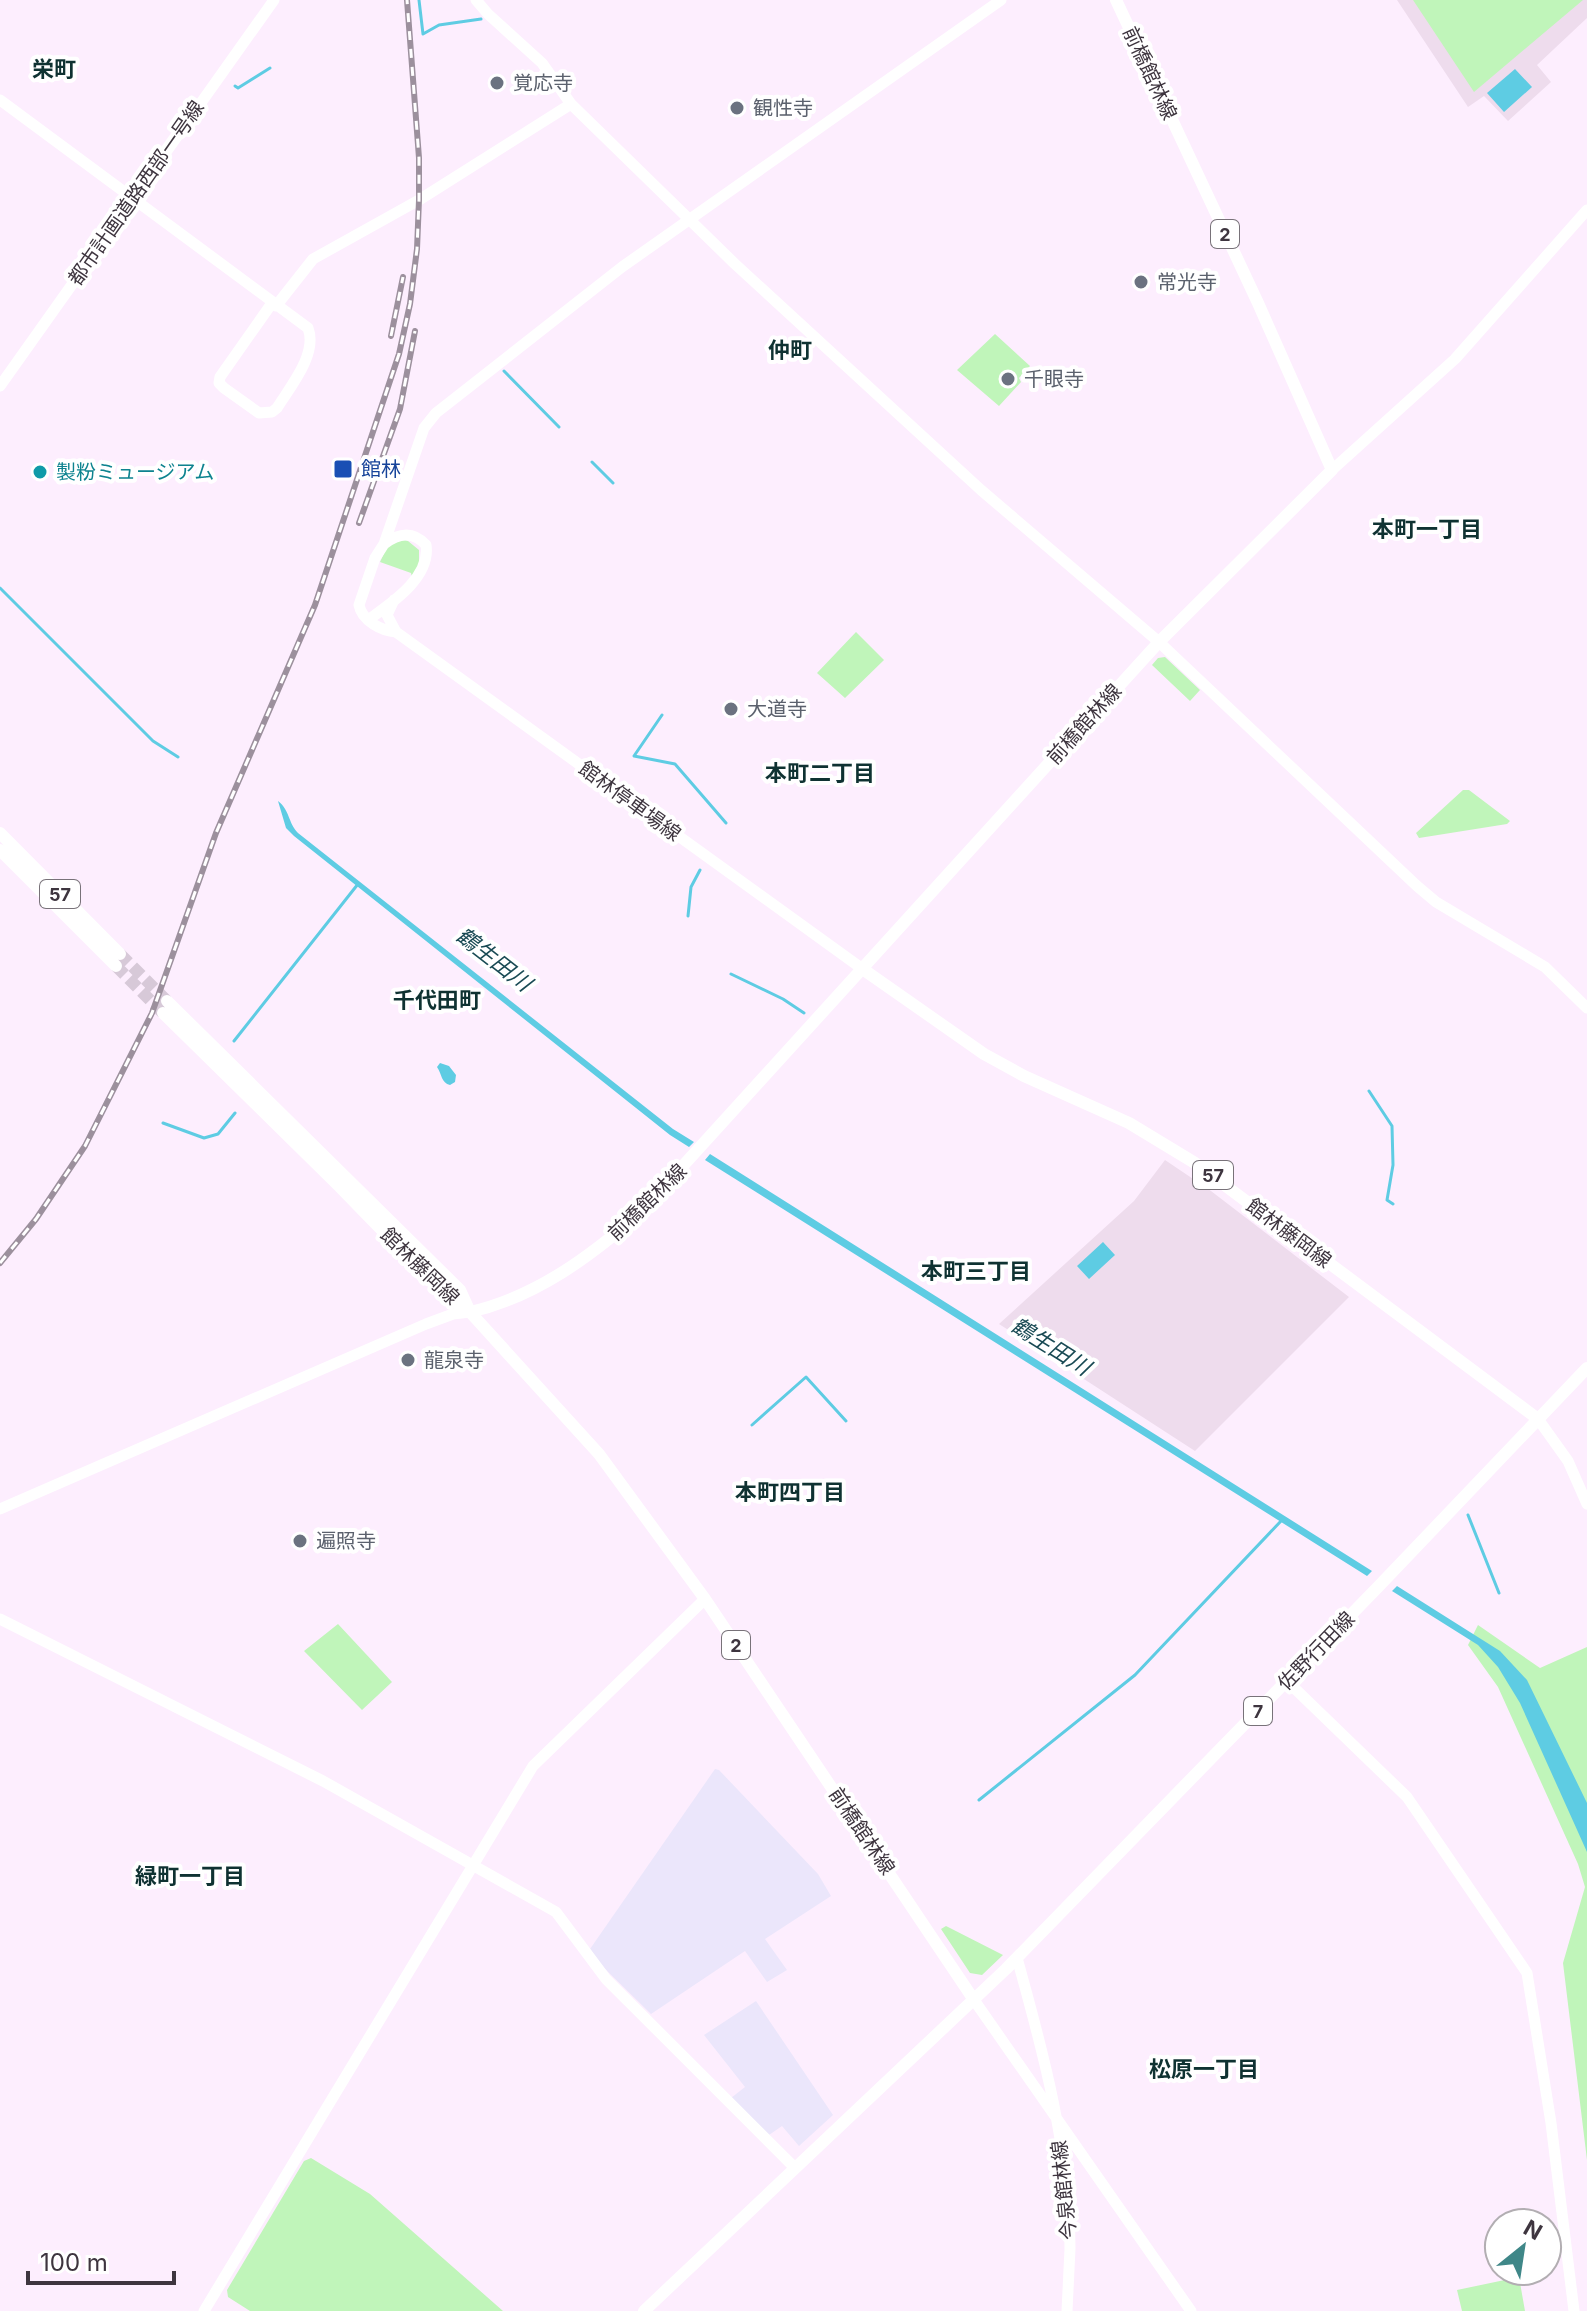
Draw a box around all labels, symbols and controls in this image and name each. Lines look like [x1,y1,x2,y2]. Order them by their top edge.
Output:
street label: 前橋館林線 [1118,23,1182,123]
district label: 栄町 [32,56,76,82]
place label: 覚応寺 [513,71,573,95]
marker: 覚応寺 [488,74,506,92]
street label: 都市計画道路西部一号線 [63,96,209,290]
place label: 観性寺 [753,96,813,120]
marker: 観性寺 [728,99,746,117]
road number: 2 [1211,220,1239,248]
place label: 常光寺 [1157,270,1217,294]
marker: 常光寺 [1132,273,1150,291]
district label: 仲町 [768,337,812,363]
place label: 千眼寺 [1024,367,1084,391]
marker: 千眼寺 [999,370,1017,388]
place label: 館林 [361,457,401,481]
marker: 館林 [332,458,354,480]
place label: 製粉ミュージアム [56,460,214,484]
marker: 製粉ミュージアム [31,463,49,481]
district label: 本町一丁目 [1372,516,1482,542]
street label: 前橋館林線 [1042,679,1126,769]
place label: 大道寺 [747,697,807,721]
marker: 大道寺 [722,700,740,718]
street label: 館林停車場線 [574,756,686,846]
district label: 本町二丁目 [765,760,875,786]
road number: 57 [40,880,80,908]
water label: 鶴生田川 [451,922,538,998]
district label: 千代田町 [393,987,481,1013]
street label: 前橋館林線 [603,1159,691,1245]
road number: 57 [1193,1161,1233,1189]
street label: 館林藤岡線 [1242,1193,1336,1273]
street label: 館林藤岡線 [376,1223,464,1309]
district label: 本町三丁目 [921,1258,1031,1284]
water label: 鶴生田川 [1007,1312,1097,1381]
place label: 龍泉寺 [424,1348,484,1372]
marker: 龍泉寺 [399,1351,417,1369]
district label: 本町四丁目 [735,1479,845,1505]
place label: 遍照寺 [316,1529,376,1553]
marker: 遍照寺 [291,1532,309,1550]
street label: 佐野行田線 [1273,1607,1359,1695]
road number: 2 [722,1631,750,1659]
road number: 7 [1244,1697,1272,1725]
street label: 前橋館林線 [824,1783,900,1879]
district label: 緑町一丁目 [135,1863,245,1889]
district label: 松原一丁目 [1149,2056,1259,2082]
street label: 今泉館林線 [1047,2139,1081,2241]
north arrow [1483,2207,1563,2287]
text: N [1519,2214,1547,2245]
scale bar [28,2235,174,2285]
text: 100 m [40,2248,108,2277]

